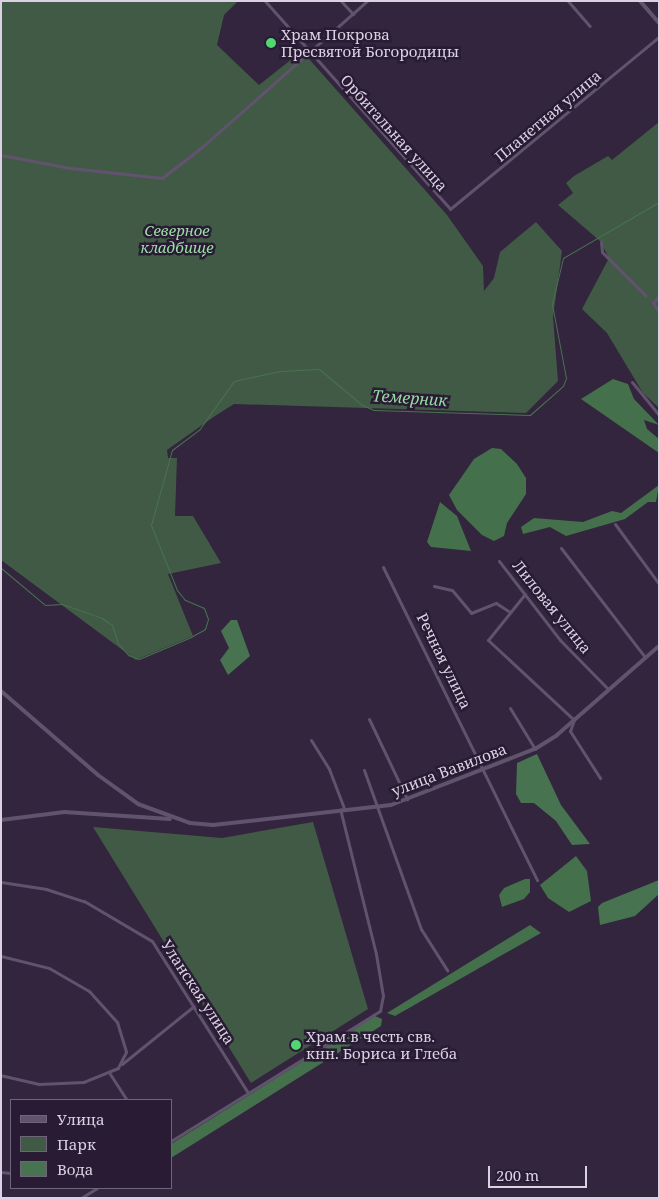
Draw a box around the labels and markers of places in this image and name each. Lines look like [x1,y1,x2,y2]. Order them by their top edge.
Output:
place label: Храм Покрова Пресвятой Богородицы [281,25,459,60]
marker: Храм Покрова Пресвятой Богородицы [265,37,277,49]
place label: Храм в честь свв. кнн. Бориса и Глеба [306,1027,457,1062]
marker: Храм в честь свв. кнн. Бориса и Глеба [290,1039,302,1051]

